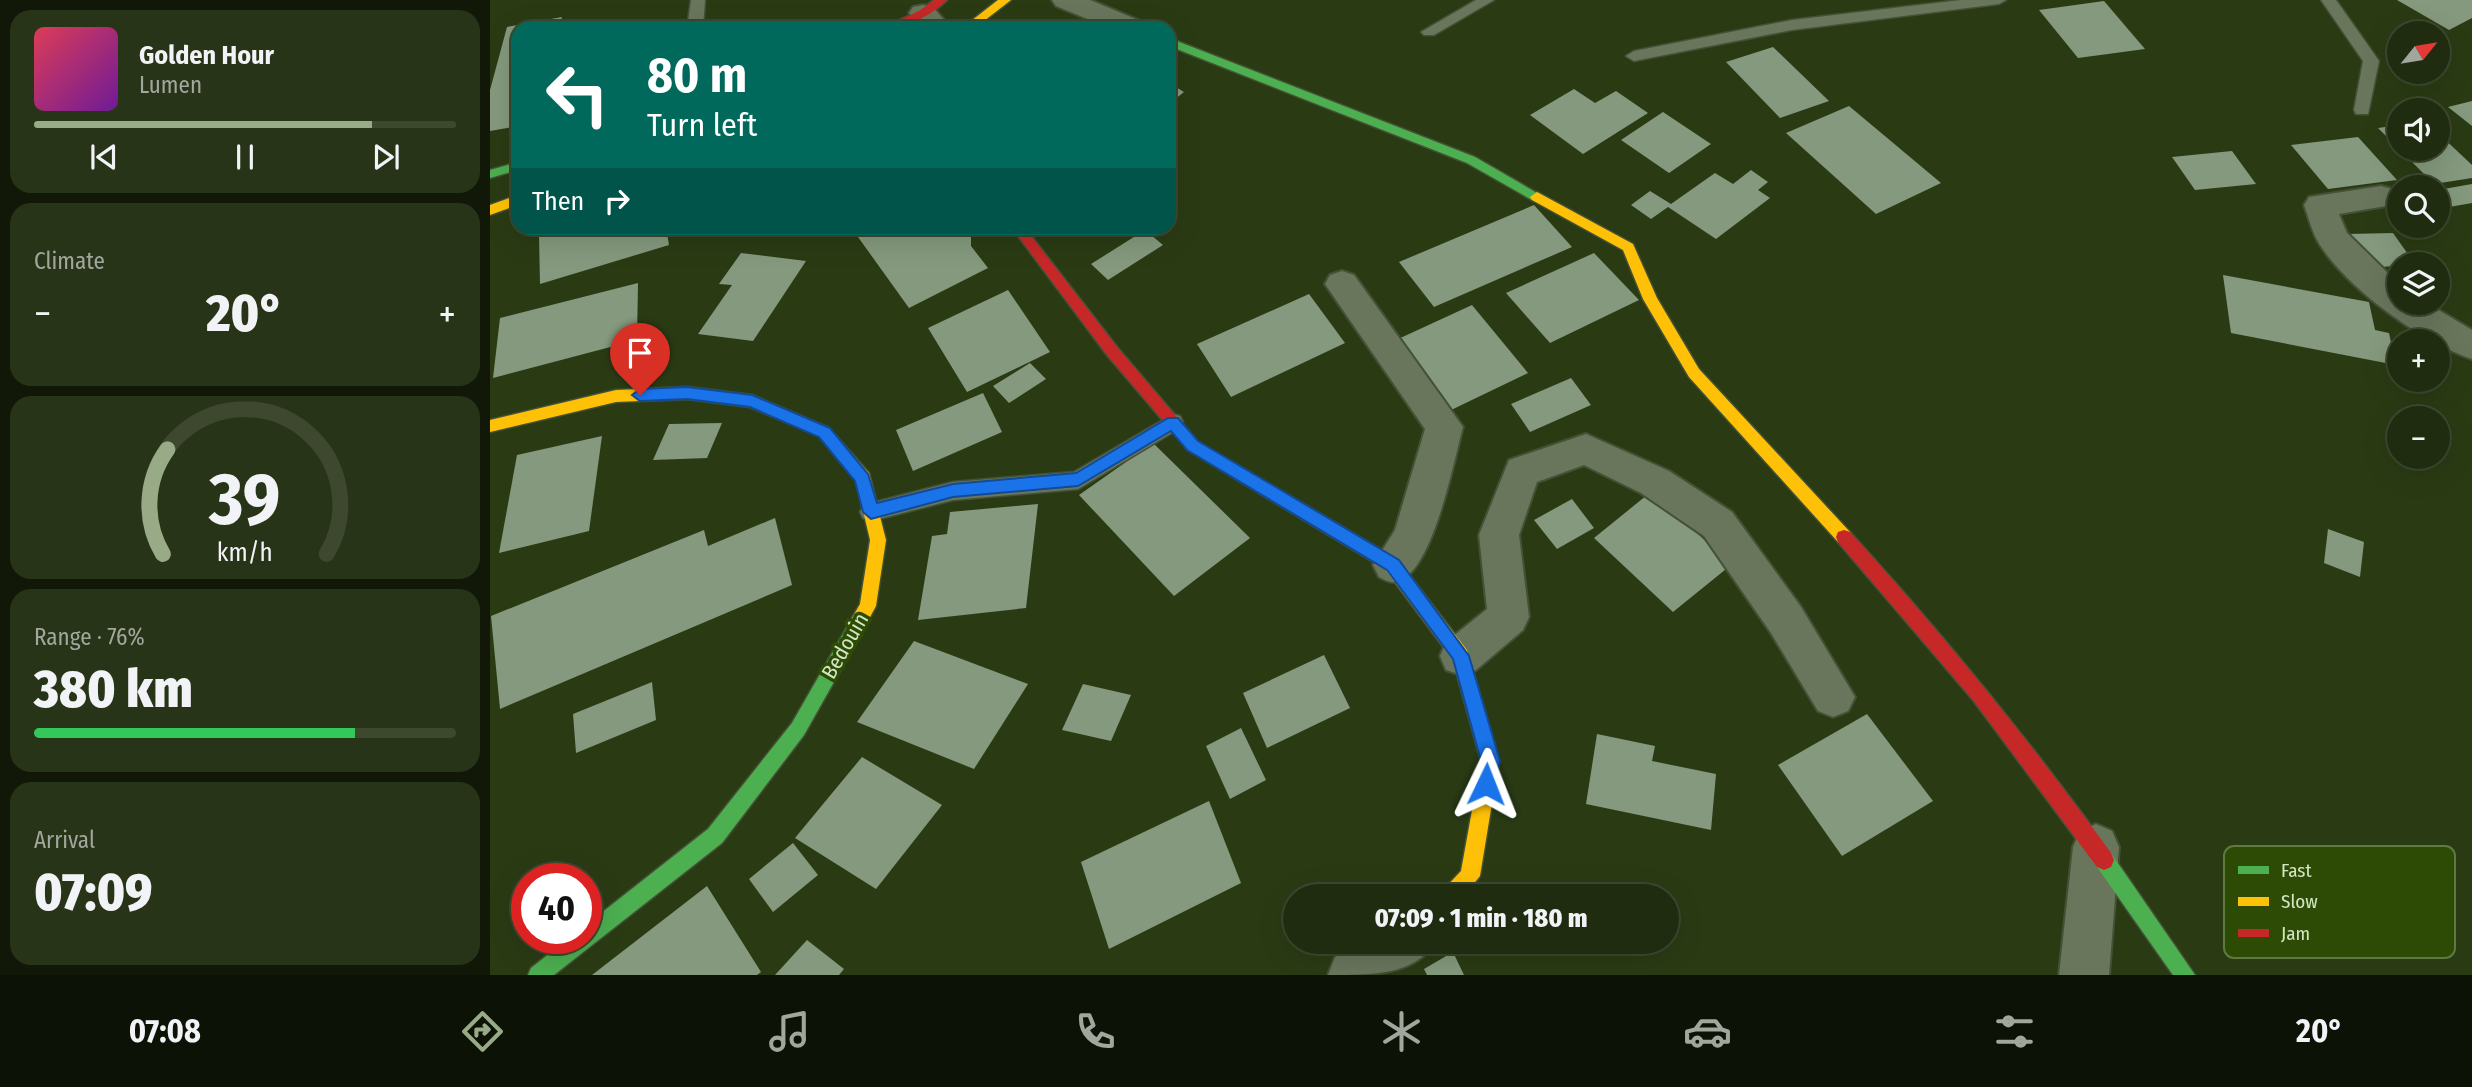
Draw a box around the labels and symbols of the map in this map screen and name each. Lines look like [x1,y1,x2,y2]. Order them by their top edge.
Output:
north arrow [2387,21,2450,84]
pin [610,323,670,395]
street label: Bedouin [816,609,874,683]
position arrow [1449,747,1523,821]
legend [2224,846,2455,958]
text: Fast [2281,859,2312,882]
speed limit sign: 40 [511,863,602,954]
text: Slow [2281,890,2318,913]
text: Jam [2281,922,2310,945]

